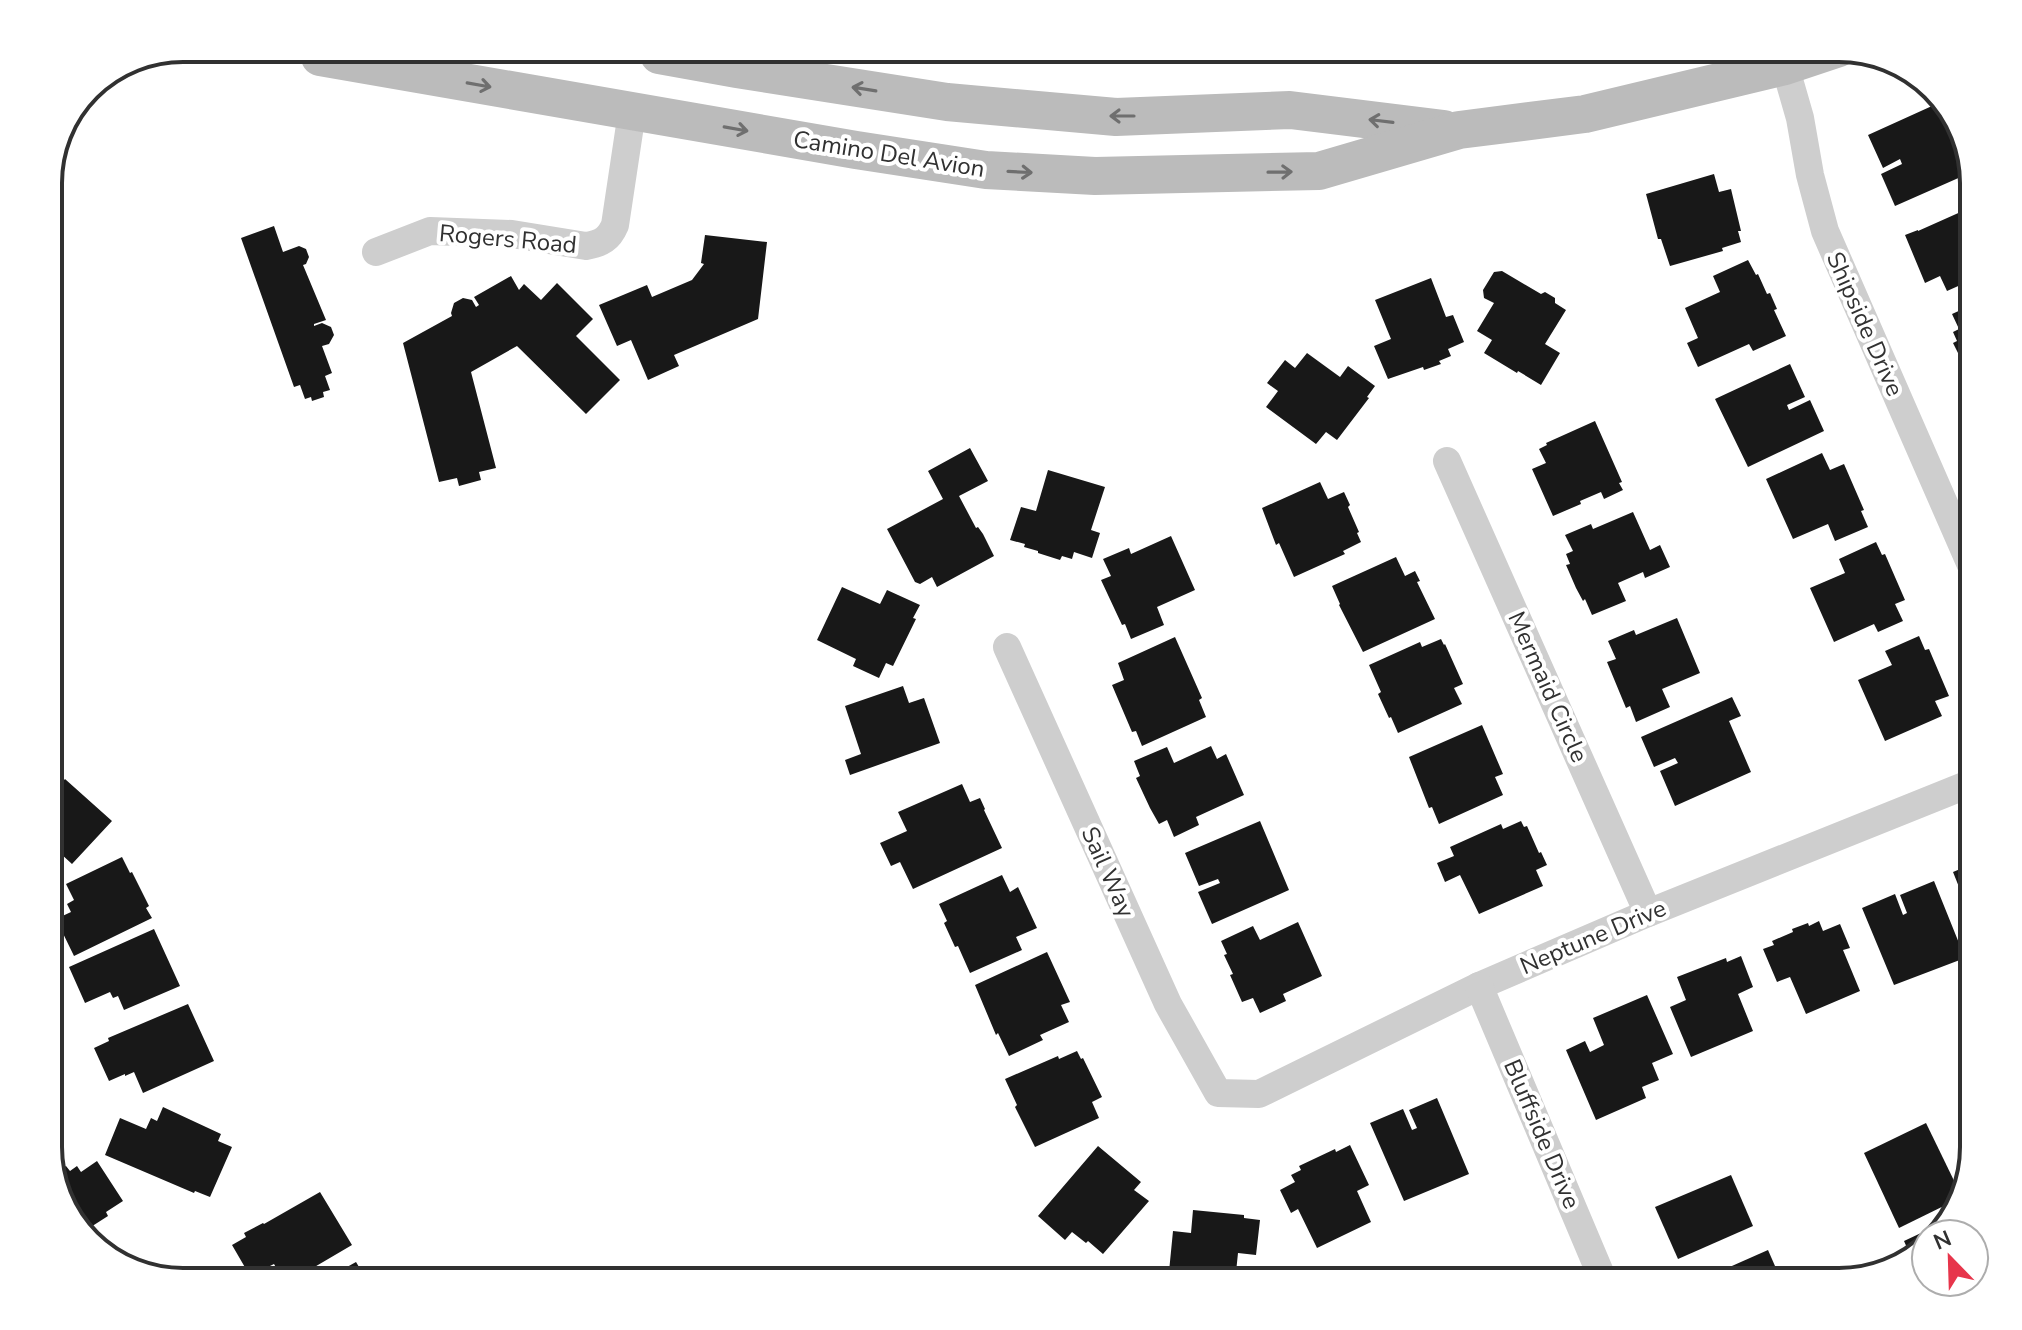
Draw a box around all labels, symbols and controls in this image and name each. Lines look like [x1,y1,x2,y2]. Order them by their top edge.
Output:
one-way arrow [466,78,492,93]
one-way arrow [851,81,877,96]
one-way arrow [1109,108,1136,124]
one-way arrow [1369,113,1394,128]
one-way arrow [722,123,748,138]
street label: Camino Del Avion [791,123,987,185]
one-way arrow [1006,164,1033,179]
one-way arrow [1266,164,1293,180]
street label: Rogers Road [438,217,578,261]
street label: Shipside Drive [1819,247,1911,401]
street label: Mermaid Circle [1500,607,1596,767]
street label: Sail Way [1074,821,1142,923]
street label: Neptune Drive [1515,892,1671,982]
street label: Bluffside Drive [1496,1054,1588,1214]
north arrow [1910,1218,1990,1298]
text: N [1929,1223,1956,1258]

